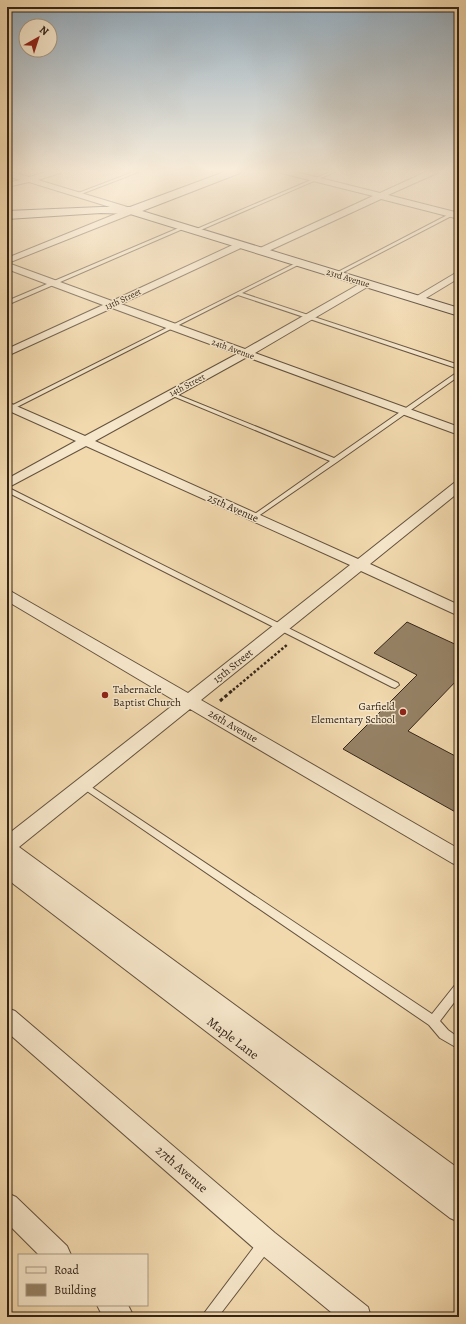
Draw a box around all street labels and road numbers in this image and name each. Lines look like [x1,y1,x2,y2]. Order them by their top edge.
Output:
street label: 23rd Avenue [325,266,371,290]
street label: 13th Street [103,285,143,313]
street label: 24th Avenue [210,336,256,362]
street label: 14th Street [167,371,207,399]
street label: 25th Avenue [205,490,261,526]
street label: 15th Street [210,645,256,687]
street label: 26th Avenue [206,706,261,746]
street label: Maple Lane [204,1013,263,1063]
street label: 27th Avenue [152,1142,212,1197]

